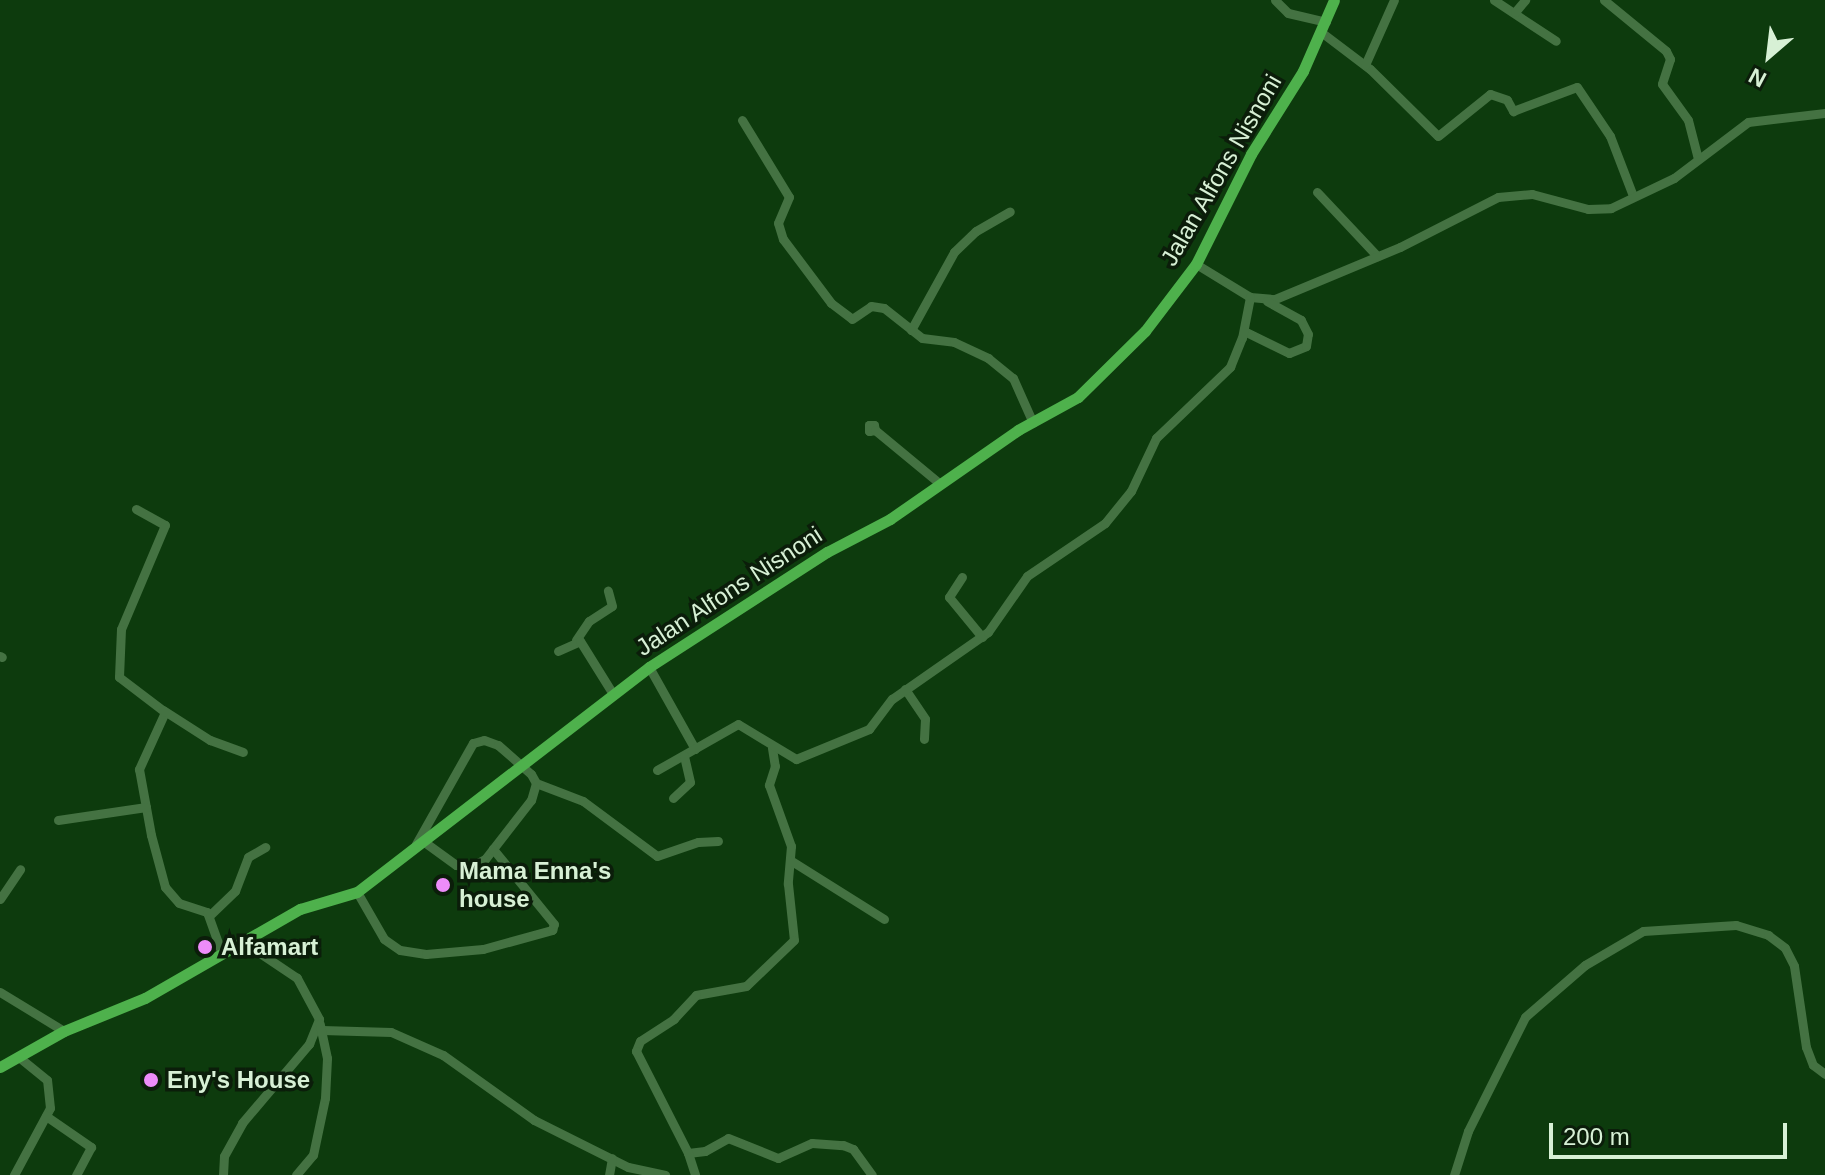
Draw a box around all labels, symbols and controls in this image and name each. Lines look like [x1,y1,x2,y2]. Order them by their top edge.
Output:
north arrow [1729,16,1809,96]
text: N [1745,63,1770,92]
street label: Jalan Alfons Nisnoni [1154,69,1288,271]
street label: Jalan Alfons Nisnoni [630,520,828,662]
place label: Mama Enna's house [459,857,611,913]
marker: Mama Enna's house [434,876,452,894]
place label: Alfamart [221,933,318,961]
marker: Alfamart [196,938,214,956]
place label: Eny's House [167,1066,310,1094]
marker: Eny's House [142,1071,160,1089]
scale bar [1553,1107,1791,1157]
text: 200 m [1563,1123,1630,1150]

